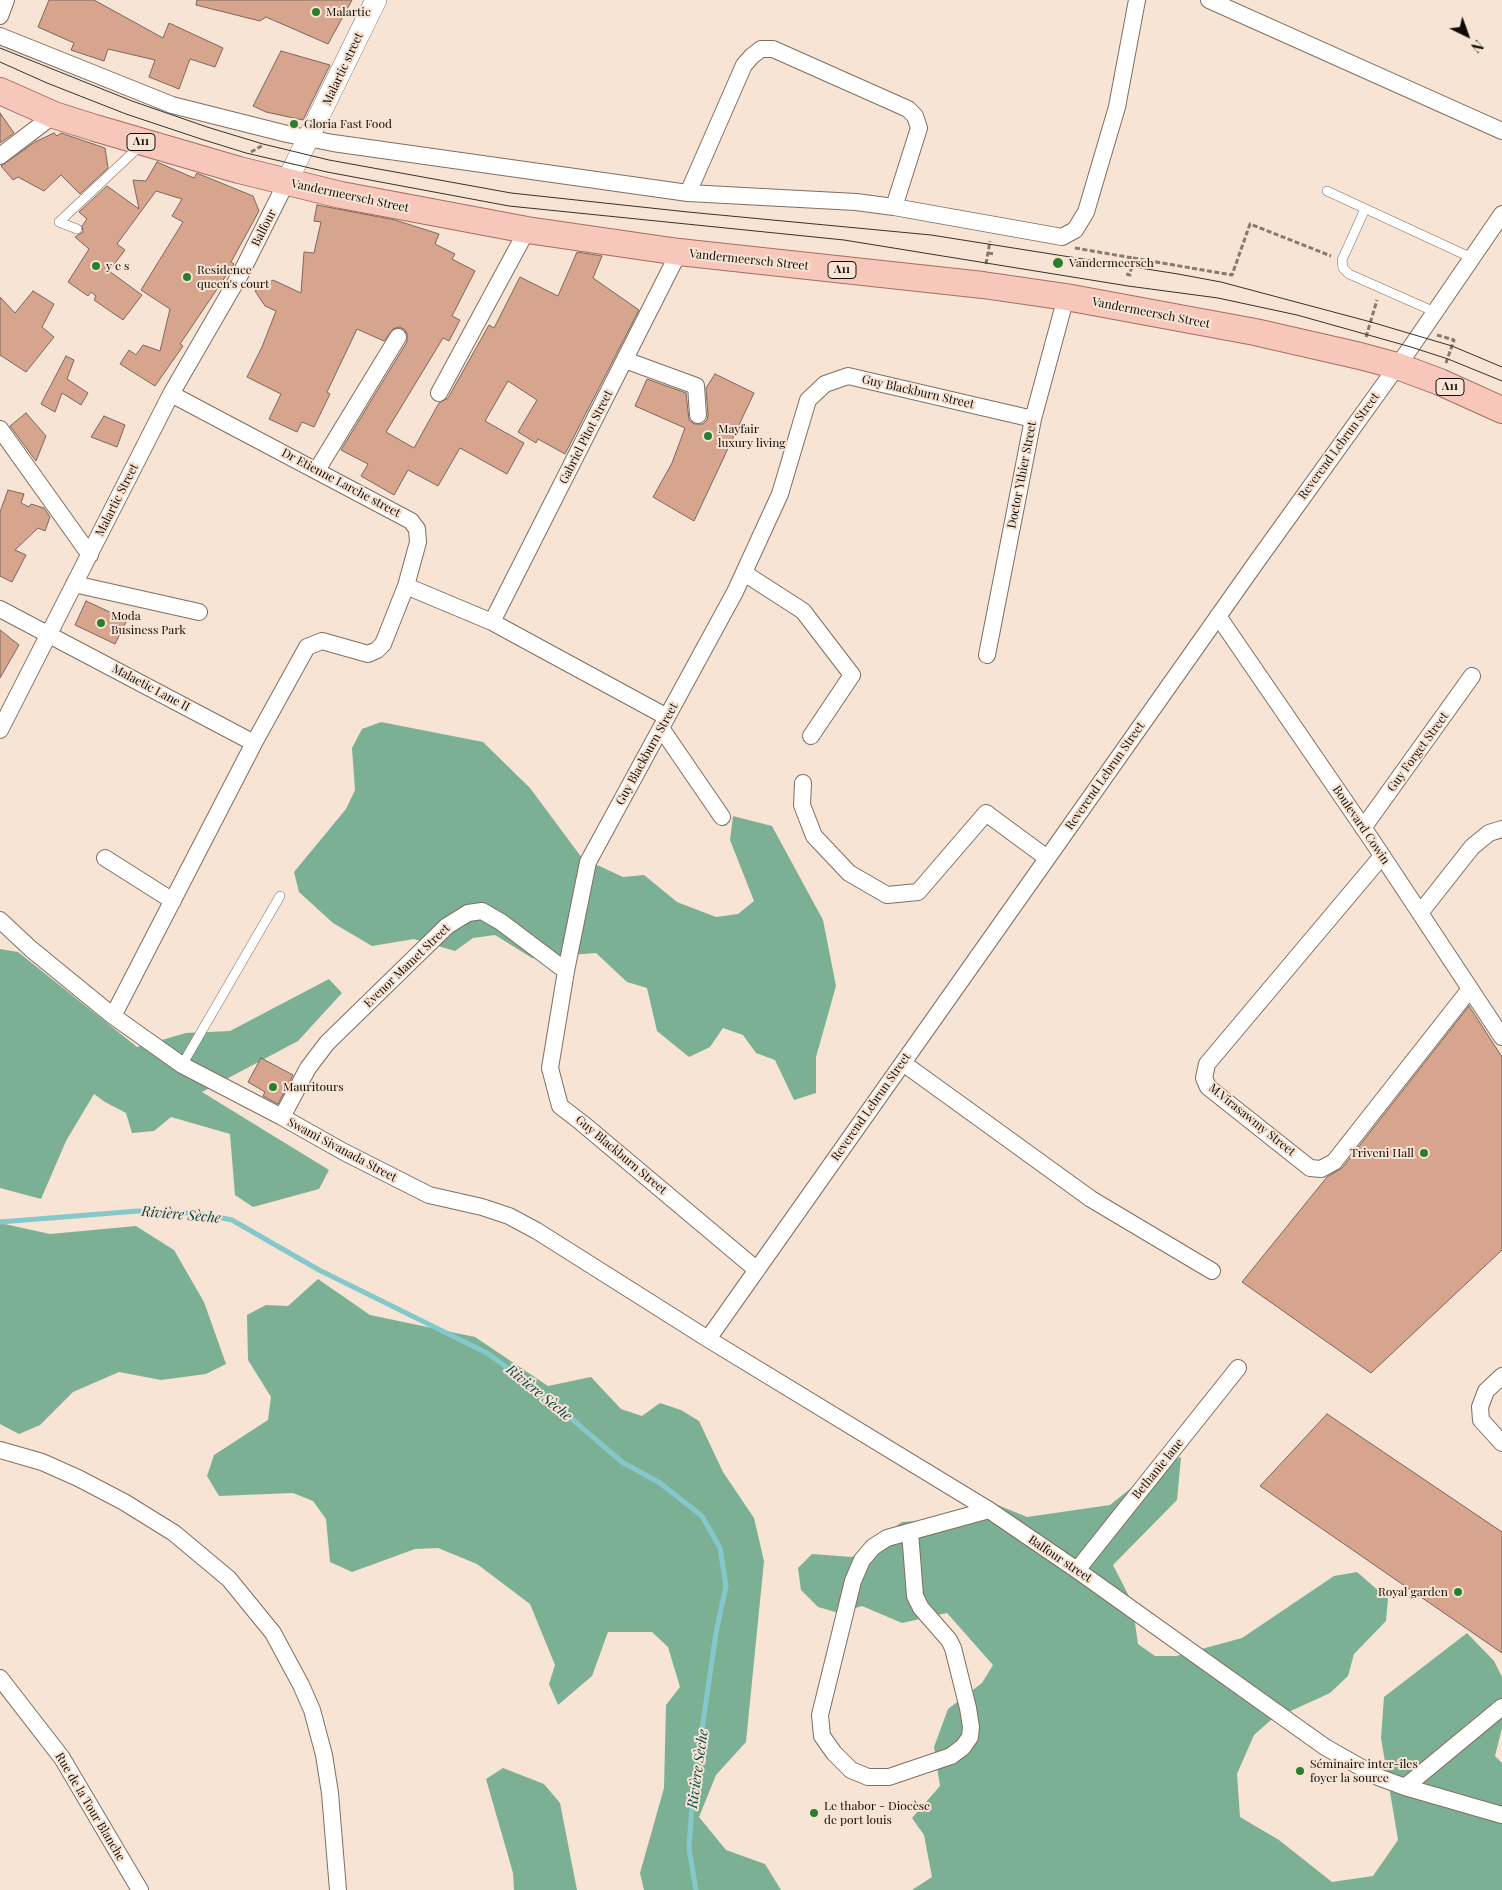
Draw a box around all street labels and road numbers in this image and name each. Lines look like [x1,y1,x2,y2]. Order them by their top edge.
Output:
street label: Malartic street [320,30,366,108]
road number: A11 [127,134,155,150]
street label: Vandermeersch Street [290,176,410,216]
street label: Balfour [249,207,279,249]
street label: Vandermeersch Street [689,247,809,273]
road number: A11 [828,262,856,278]
street label: Vandermeersch Street [1091,294,1211,332]
street label: Guy Blackburn Street [860,372,976,412]
road number: A11 [1436,378,1464,396]
street label: Gabriel Pitot Street [556,388,616,486]
street label: Reverend Lebrun Street [1295,390,1383,502]
street label: Doctor Ythier Street [1005,420,1039,530]
street label: Dr Etienne Larche street [279,445,403,521]
street label: Malartic Street [92,461,142,539]
street label: Malaetic Lane II [110,661,192,715]
street label: Guy Blackburn Street [613,700,681,808]
street label: Guy Forget Street [1384,709,1452,795]
street label: Reverend Lebrun Street [1062,719,1148,833]
street label: Boulevard Cowin [1329,783,1393,867]
street label: Evenor Mamet Street [361,921,453,1011]
street label: Reverend Lebrun Street [828,1050,914,1164]
street label: M.Virasawmy Street [1206,1081,1298,1159]
street label: Guy Blackburn Street [572,1113,670,1197]
street label: Swami Sivanada Street [285,1115,399,1185]
street label: Bethanie lane [1129,1436,1187,1502]
street label: Balfour street [1025,1532,1095,1586]
street label: Rue de la Tour Blanche [52,1750,128,1864]

